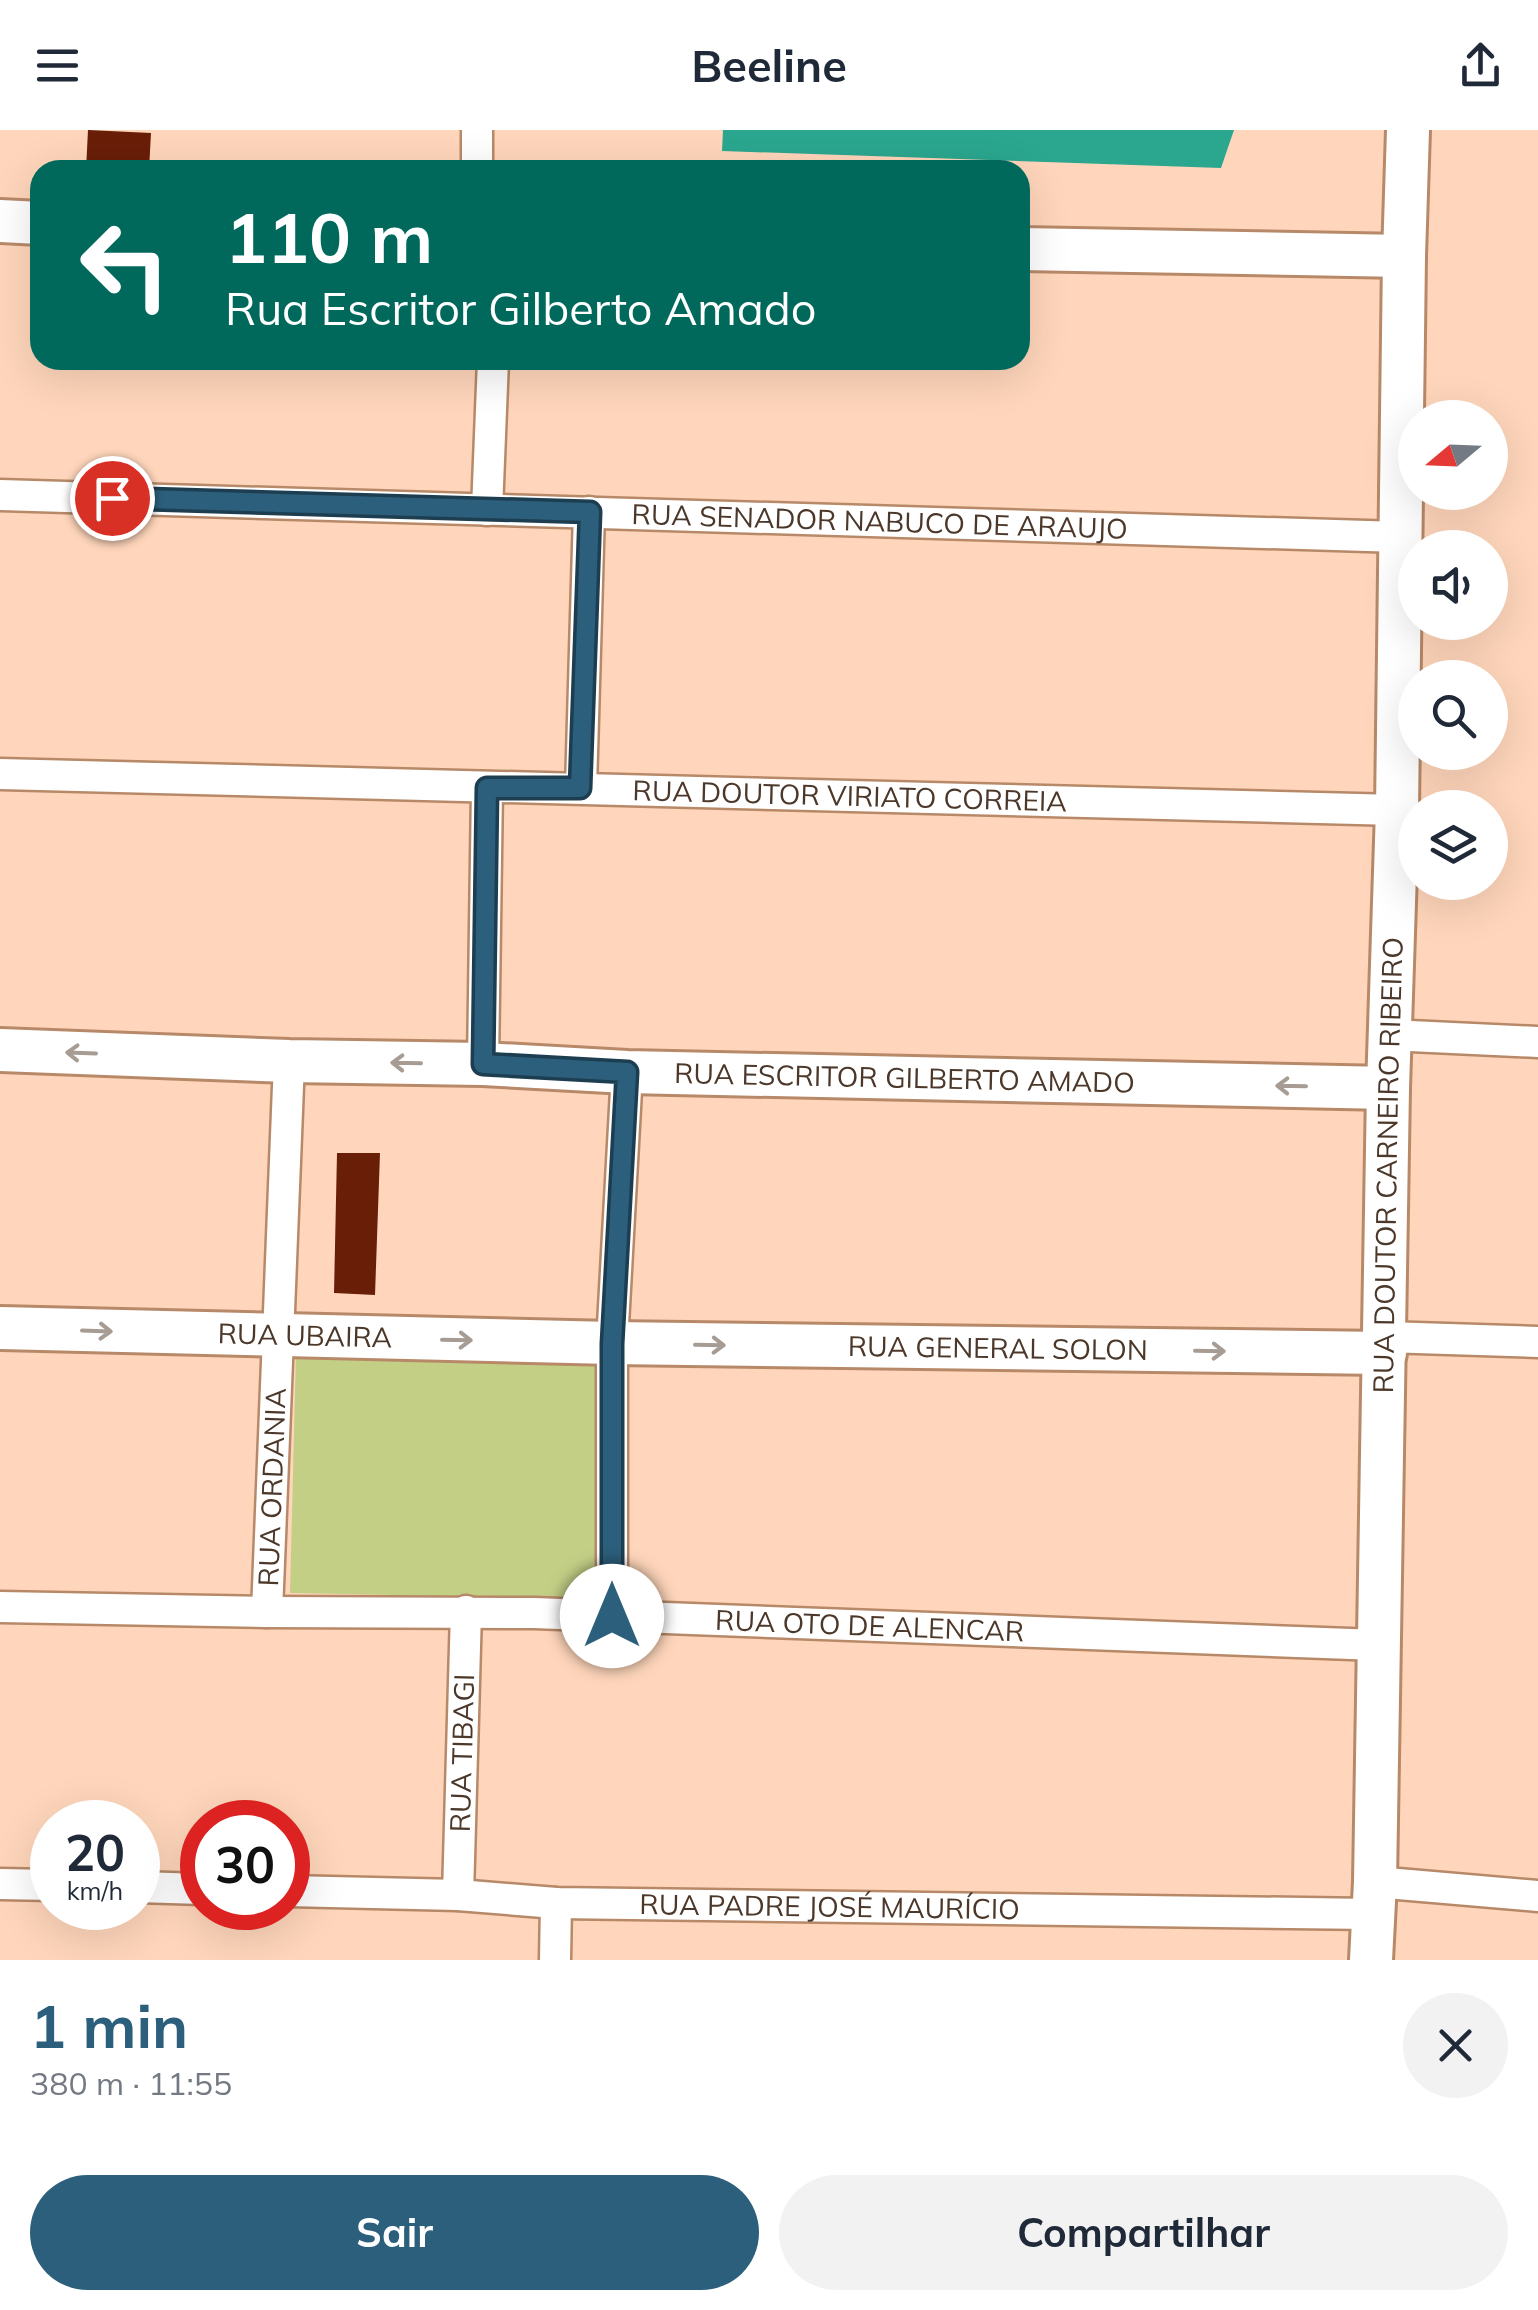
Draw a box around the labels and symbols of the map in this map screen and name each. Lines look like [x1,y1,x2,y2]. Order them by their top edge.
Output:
north arrow [1398,400,1508,510]
pin [70,456,155,541]
street label: RUA SENADOR NABUCO DE ARAUJO [631,496,1128,546]
street label: RUA DOUTOR VIRIATO CORREIA [632,772,1068,818]
street label: RUA DOUTOR CARNEIRO RIBEIRO [1365,936,1410,1394]
one-way arrow [66,1043,98,1062]
one-way arrow [390,1054,422,1072]
street label: RUA ESCRITOR GILBERTO AMADO [674,1055,1135,1100]
one-way arrow [1275,1076,1308,1096]
street label: RUA UBAIRA [217,1315,393,1355]
one-way arrow [81,1321,113,1340]
street label: RUA GENERAL SOLON [848,1328,1148,1367]
one-way arrow [441,1331,473,1350]
one-way arrow [693,1335,725,1354]
one-way arrow [1192,1342,1225,1360]
street label: RUA ORDANIA [250,1387,293,1587]
position arrow [560,1564,664,1668]
street label: RUA OTO DE ALENCAR [715,1602,1025,1649]
street label: RUA TIBAGI [442,1673,481,1833]
speed limit sign: 30 [180,1800,310,1930]
street label: RUA PADRE JOSÉ MAURÍCIO [639,1886,1020,1926]

